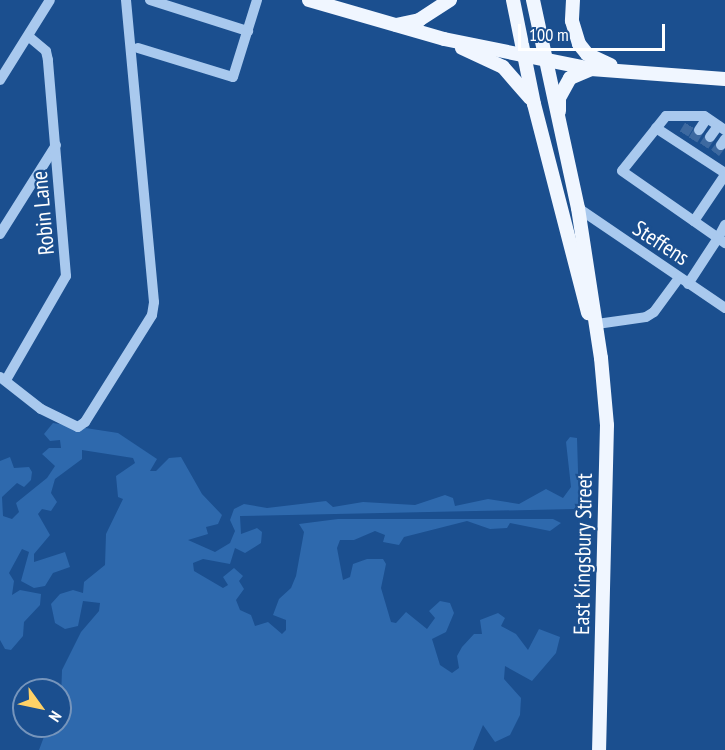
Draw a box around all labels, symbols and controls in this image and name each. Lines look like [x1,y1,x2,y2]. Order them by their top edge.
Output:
scale bar [521,12,668,50]
text: 100 m [529,23,569,46]
street label: Robin Lane [26,170,60,256]
street label: Steffens [628,215,694,271]
street label: East Kingsbury Street [568,473,598,635]
north arrow [12,678,72,738]
text: N [45,708,66,726]

